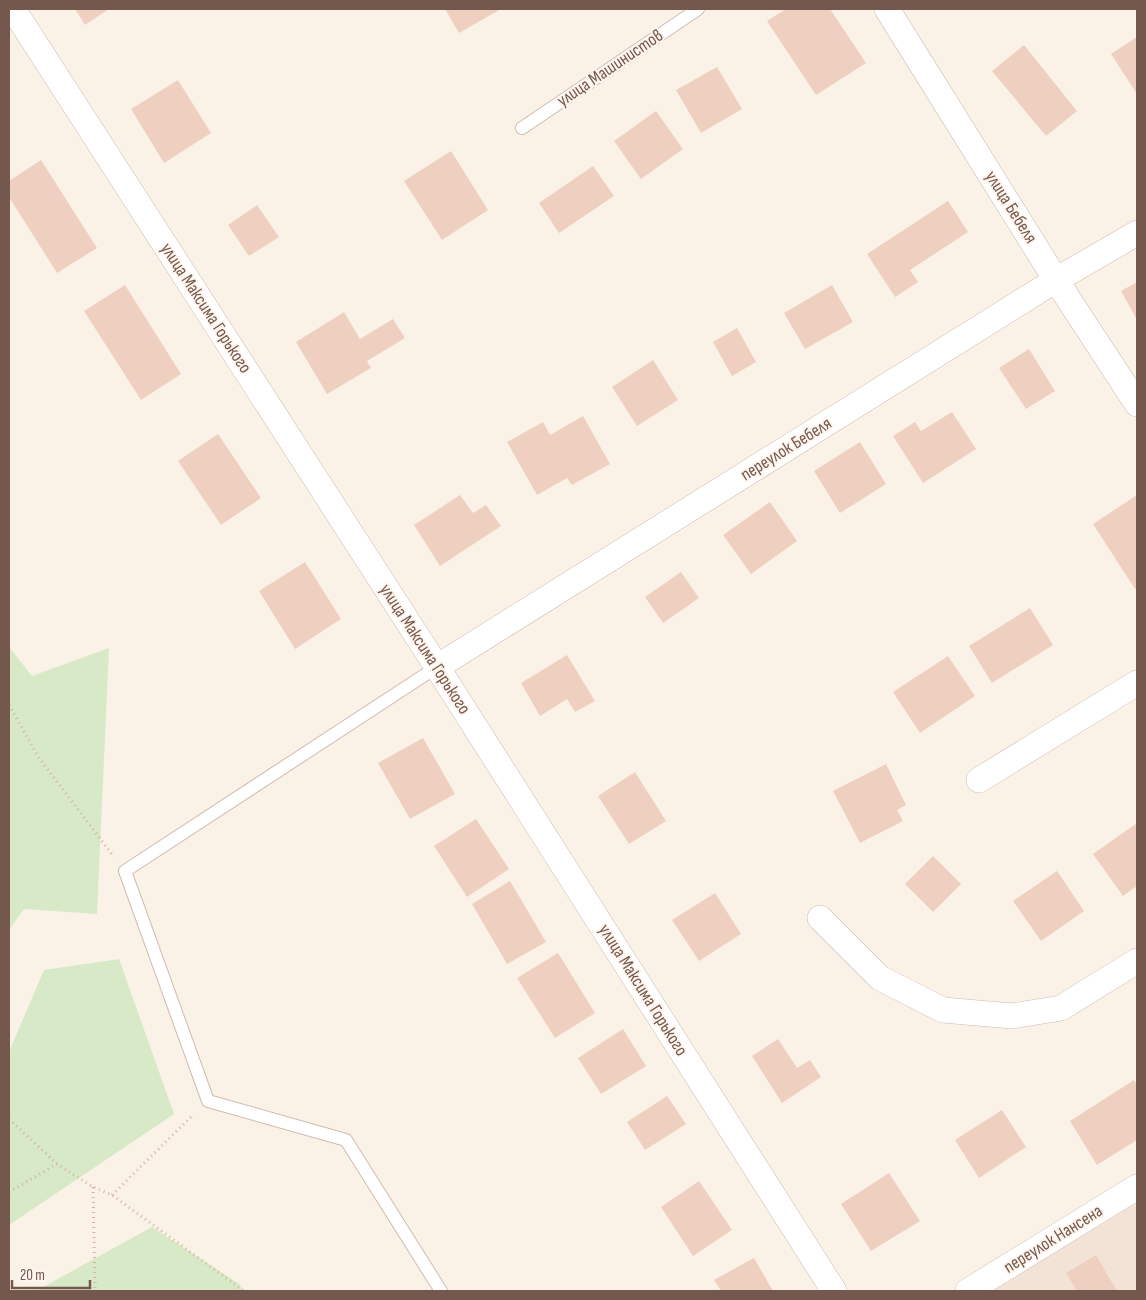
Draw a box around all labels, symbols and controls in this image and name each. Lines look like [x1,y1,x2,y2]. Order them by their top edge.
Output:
street label: улица Машинистов [553,25,667,111]
street label: улица Бебеля [981,167,1041,247]
street label: улица Максима Горького [156,239,256,377]
street label: переулок Бебеля [737,413,835,485]
street label: улица Максима Горького [375,580,475,718]
street label: улица Максима Горького [594,920,692,1060]
street label: переулок Нансена [1000,1200,1106,1278]
scale bar [12,1258,90,1290]
text: 20 m [20,1266,45,1285]

